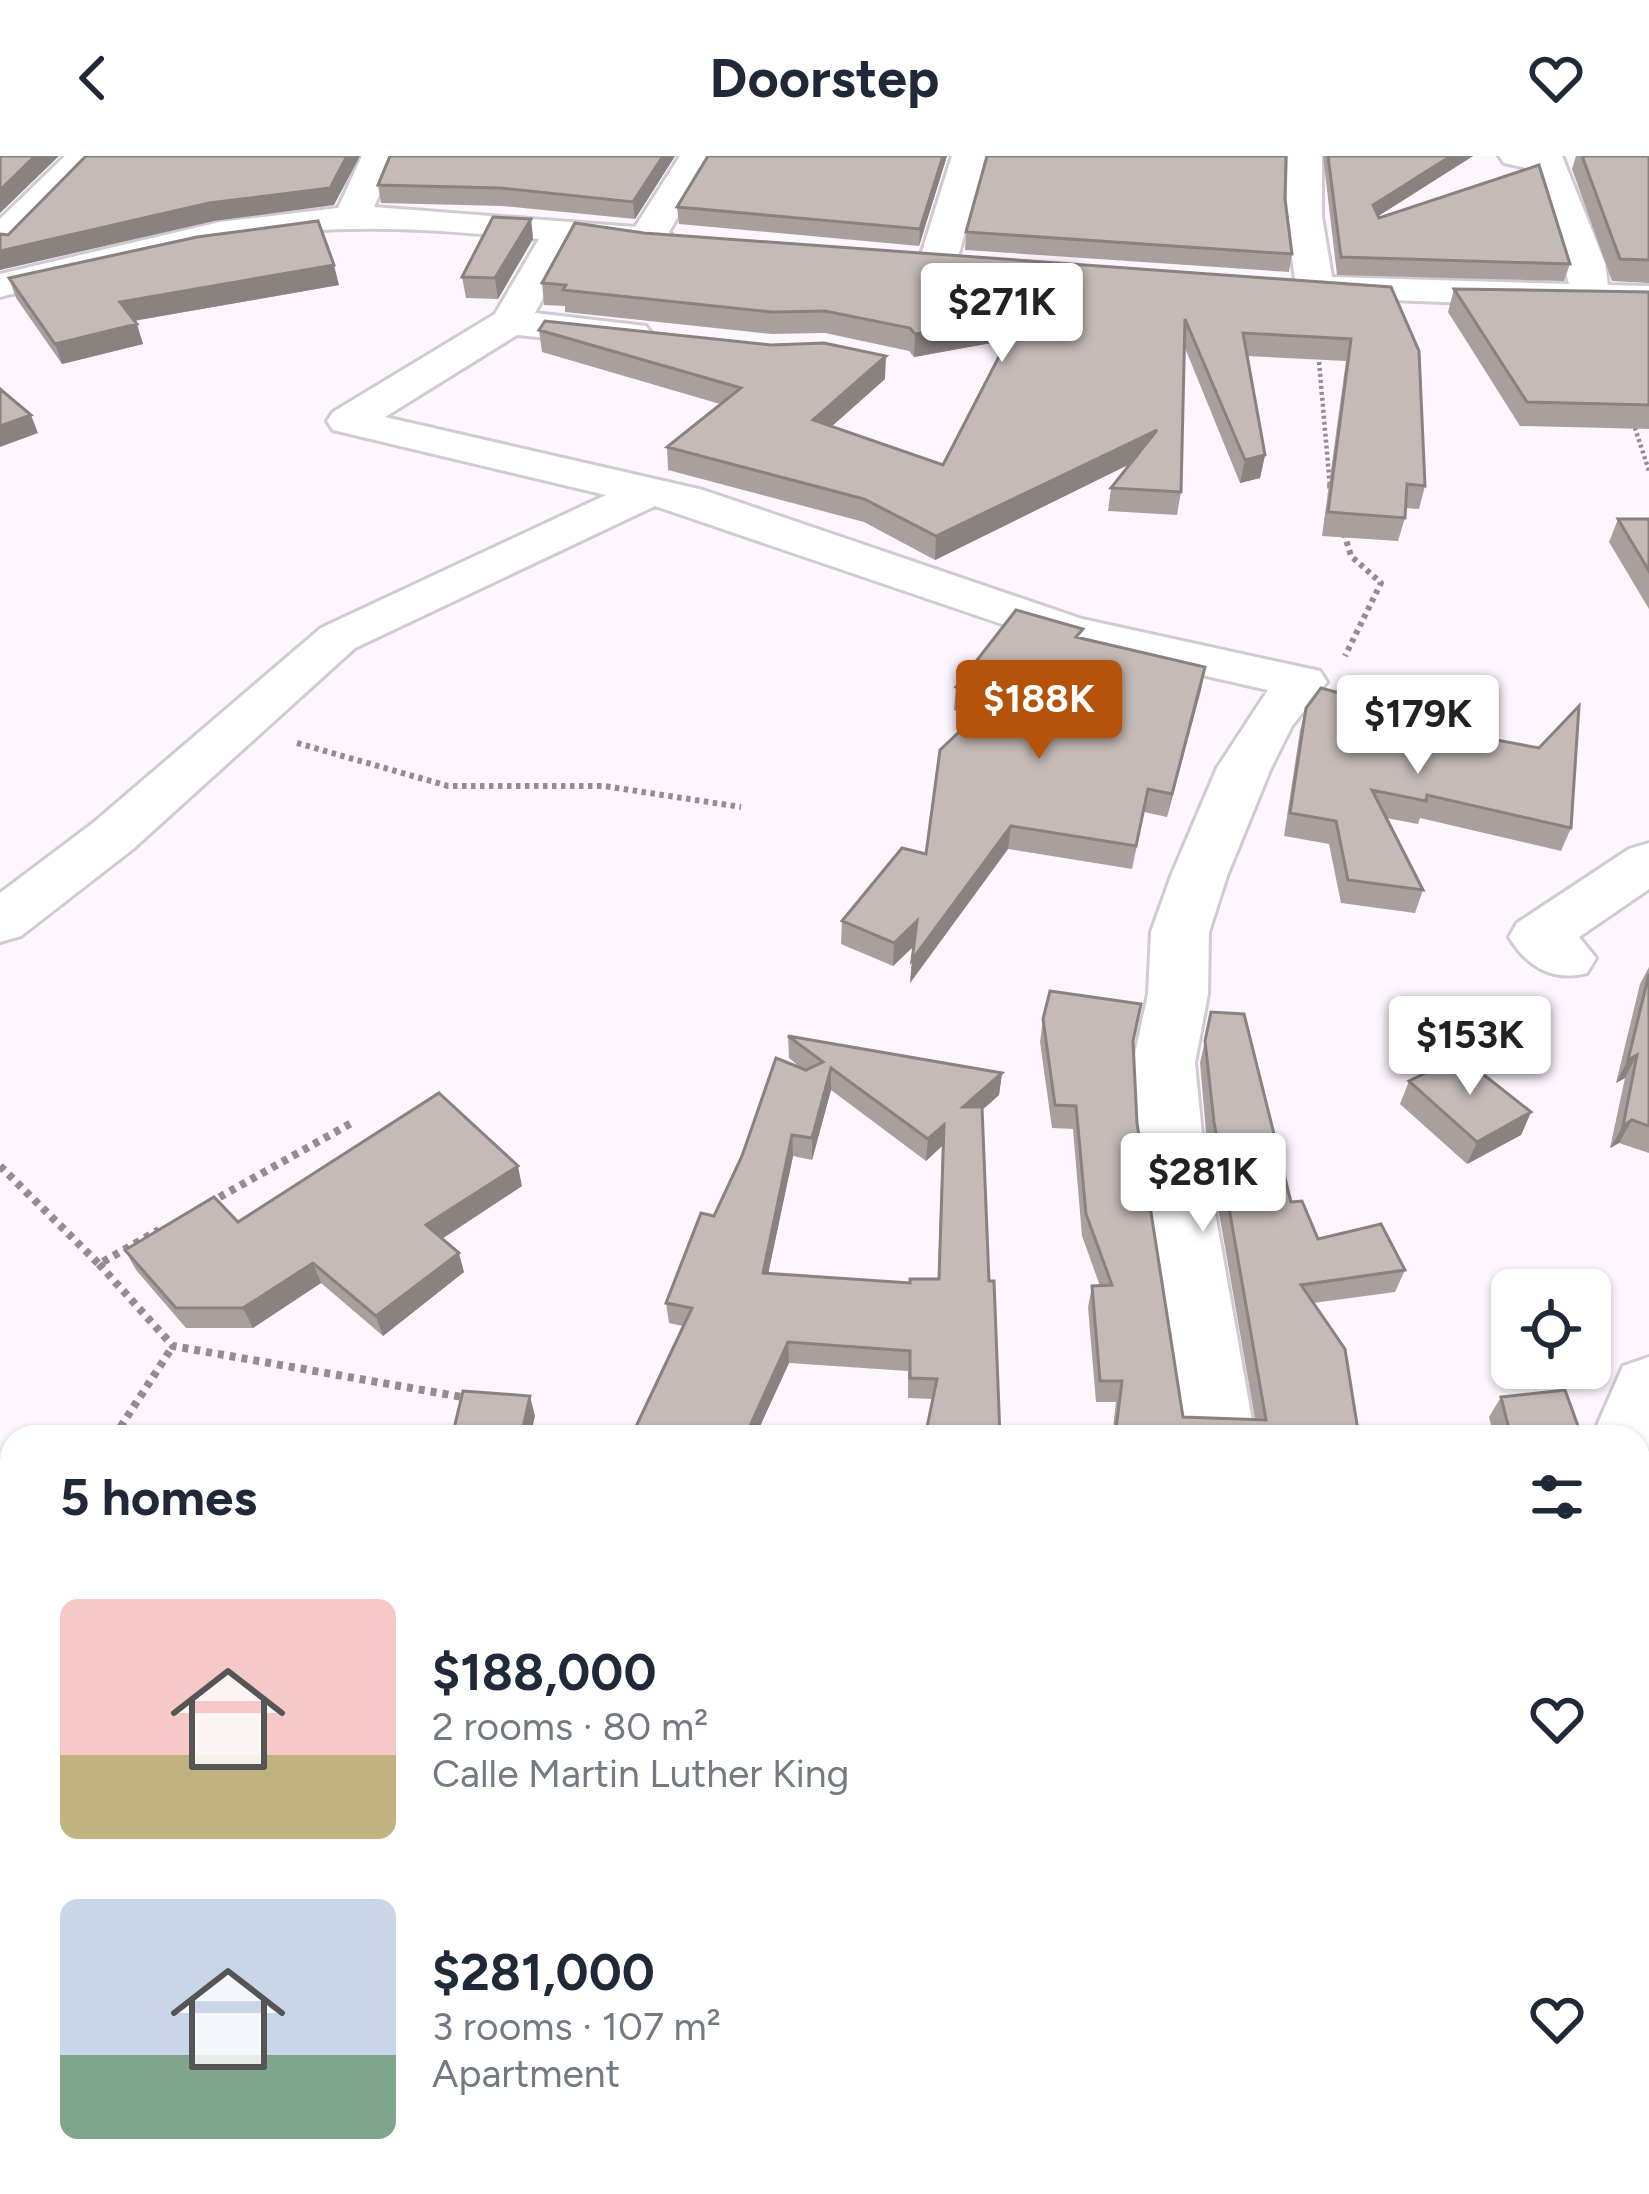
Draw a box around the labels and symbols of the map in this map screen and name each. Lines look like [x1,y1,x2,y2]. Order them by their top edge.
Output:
pin: $271K [918,263,1086,365]
pin: $188K [955,660,1123,762]
pin: $179K [1334,675,1502,777]
pin: $153K [1386,996,1554,1098]
pin: $281K [1119,1133,1287,1235]

